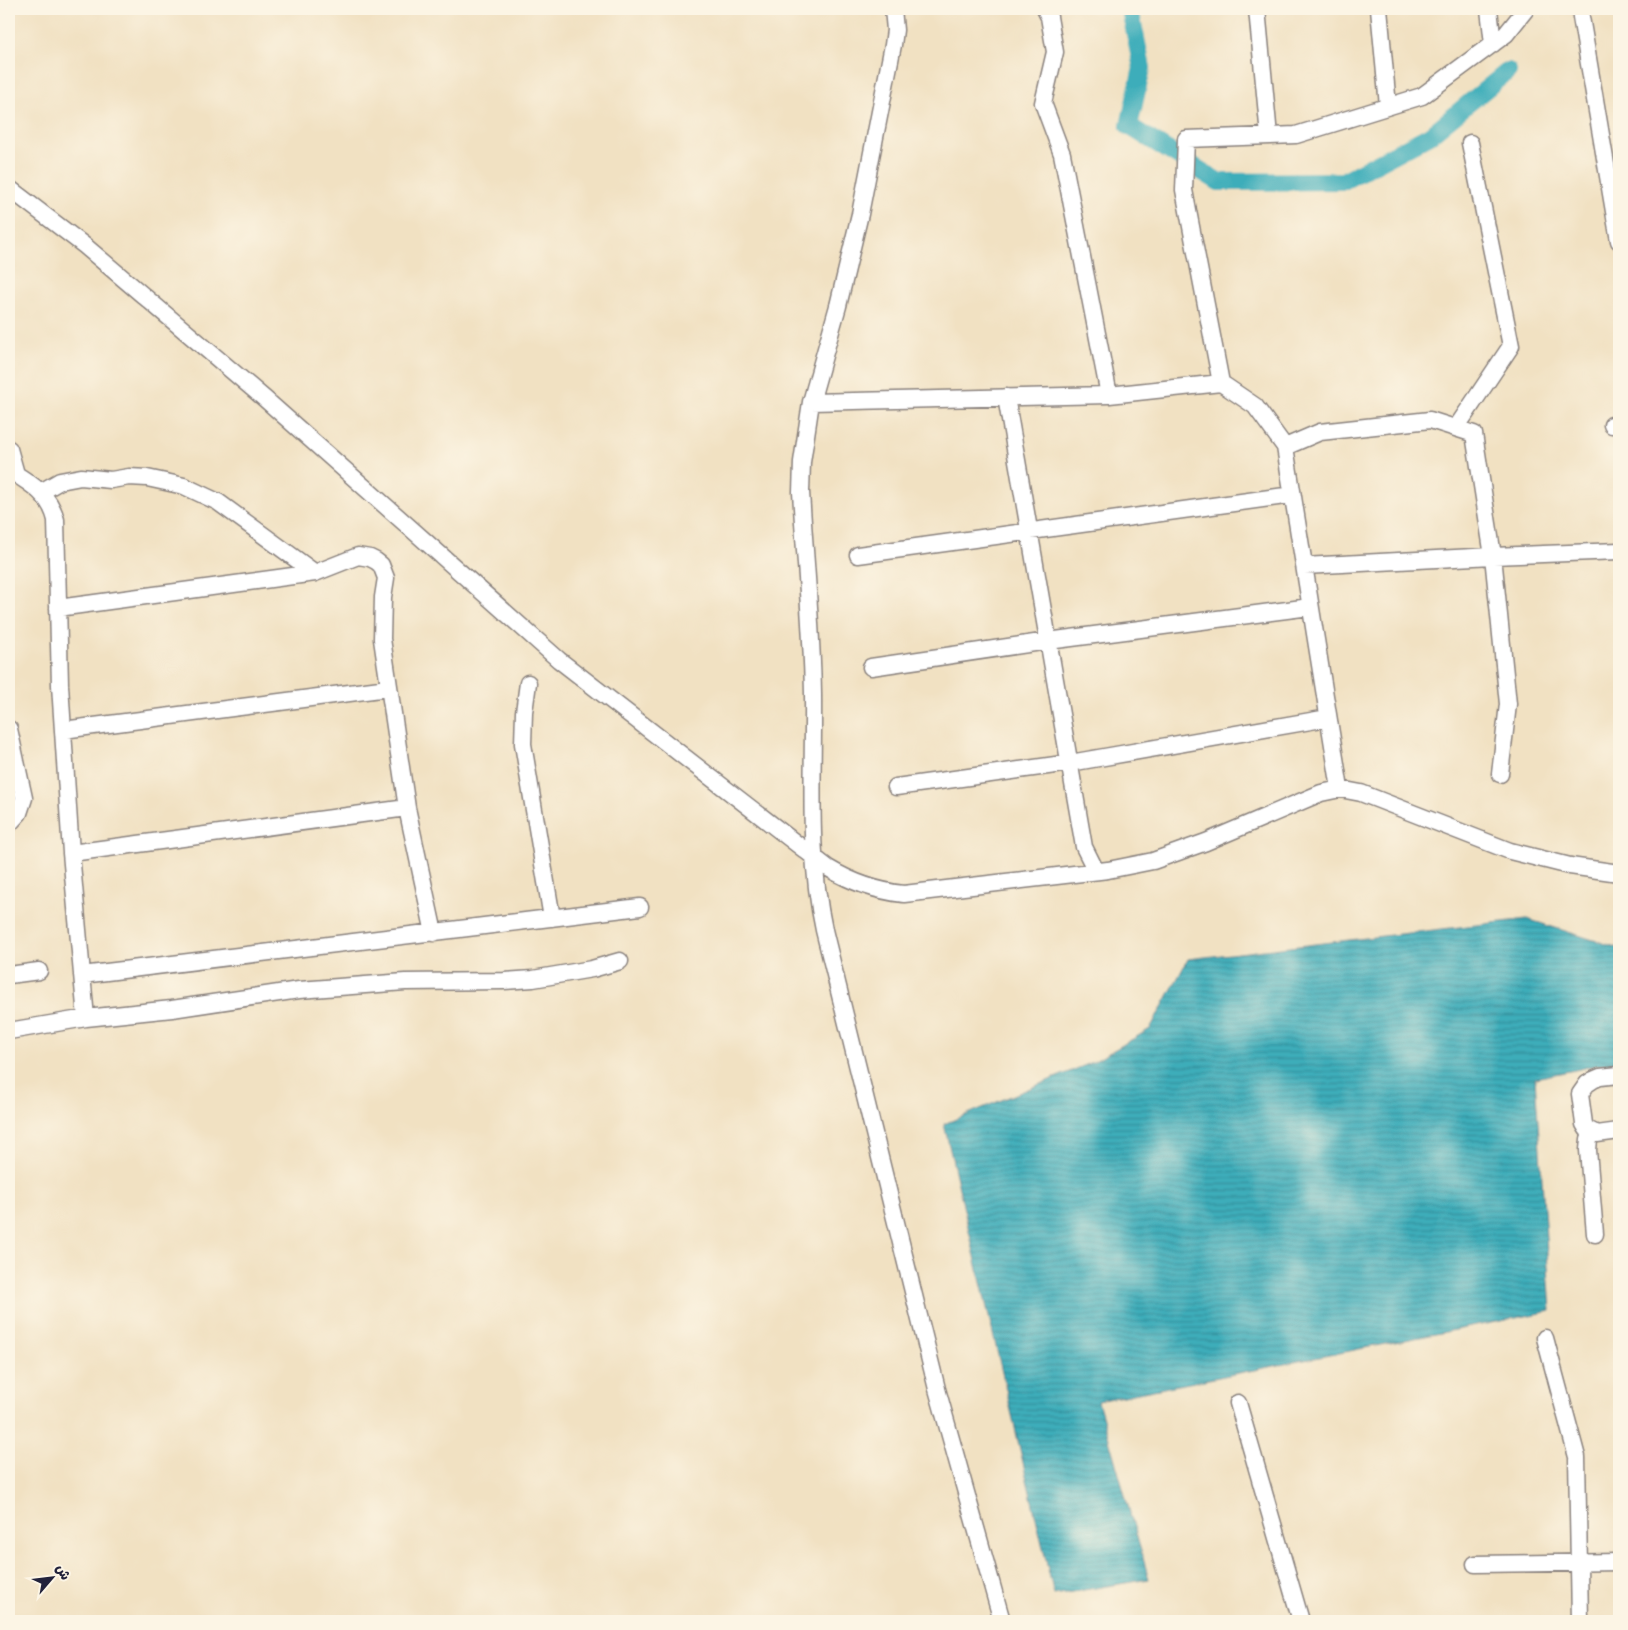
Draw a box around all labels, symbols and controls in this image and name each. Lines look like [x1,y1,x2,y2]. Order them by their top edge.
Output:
north arrow [28,1552,78,1602]
text: ش [50,1561,75,1584]

